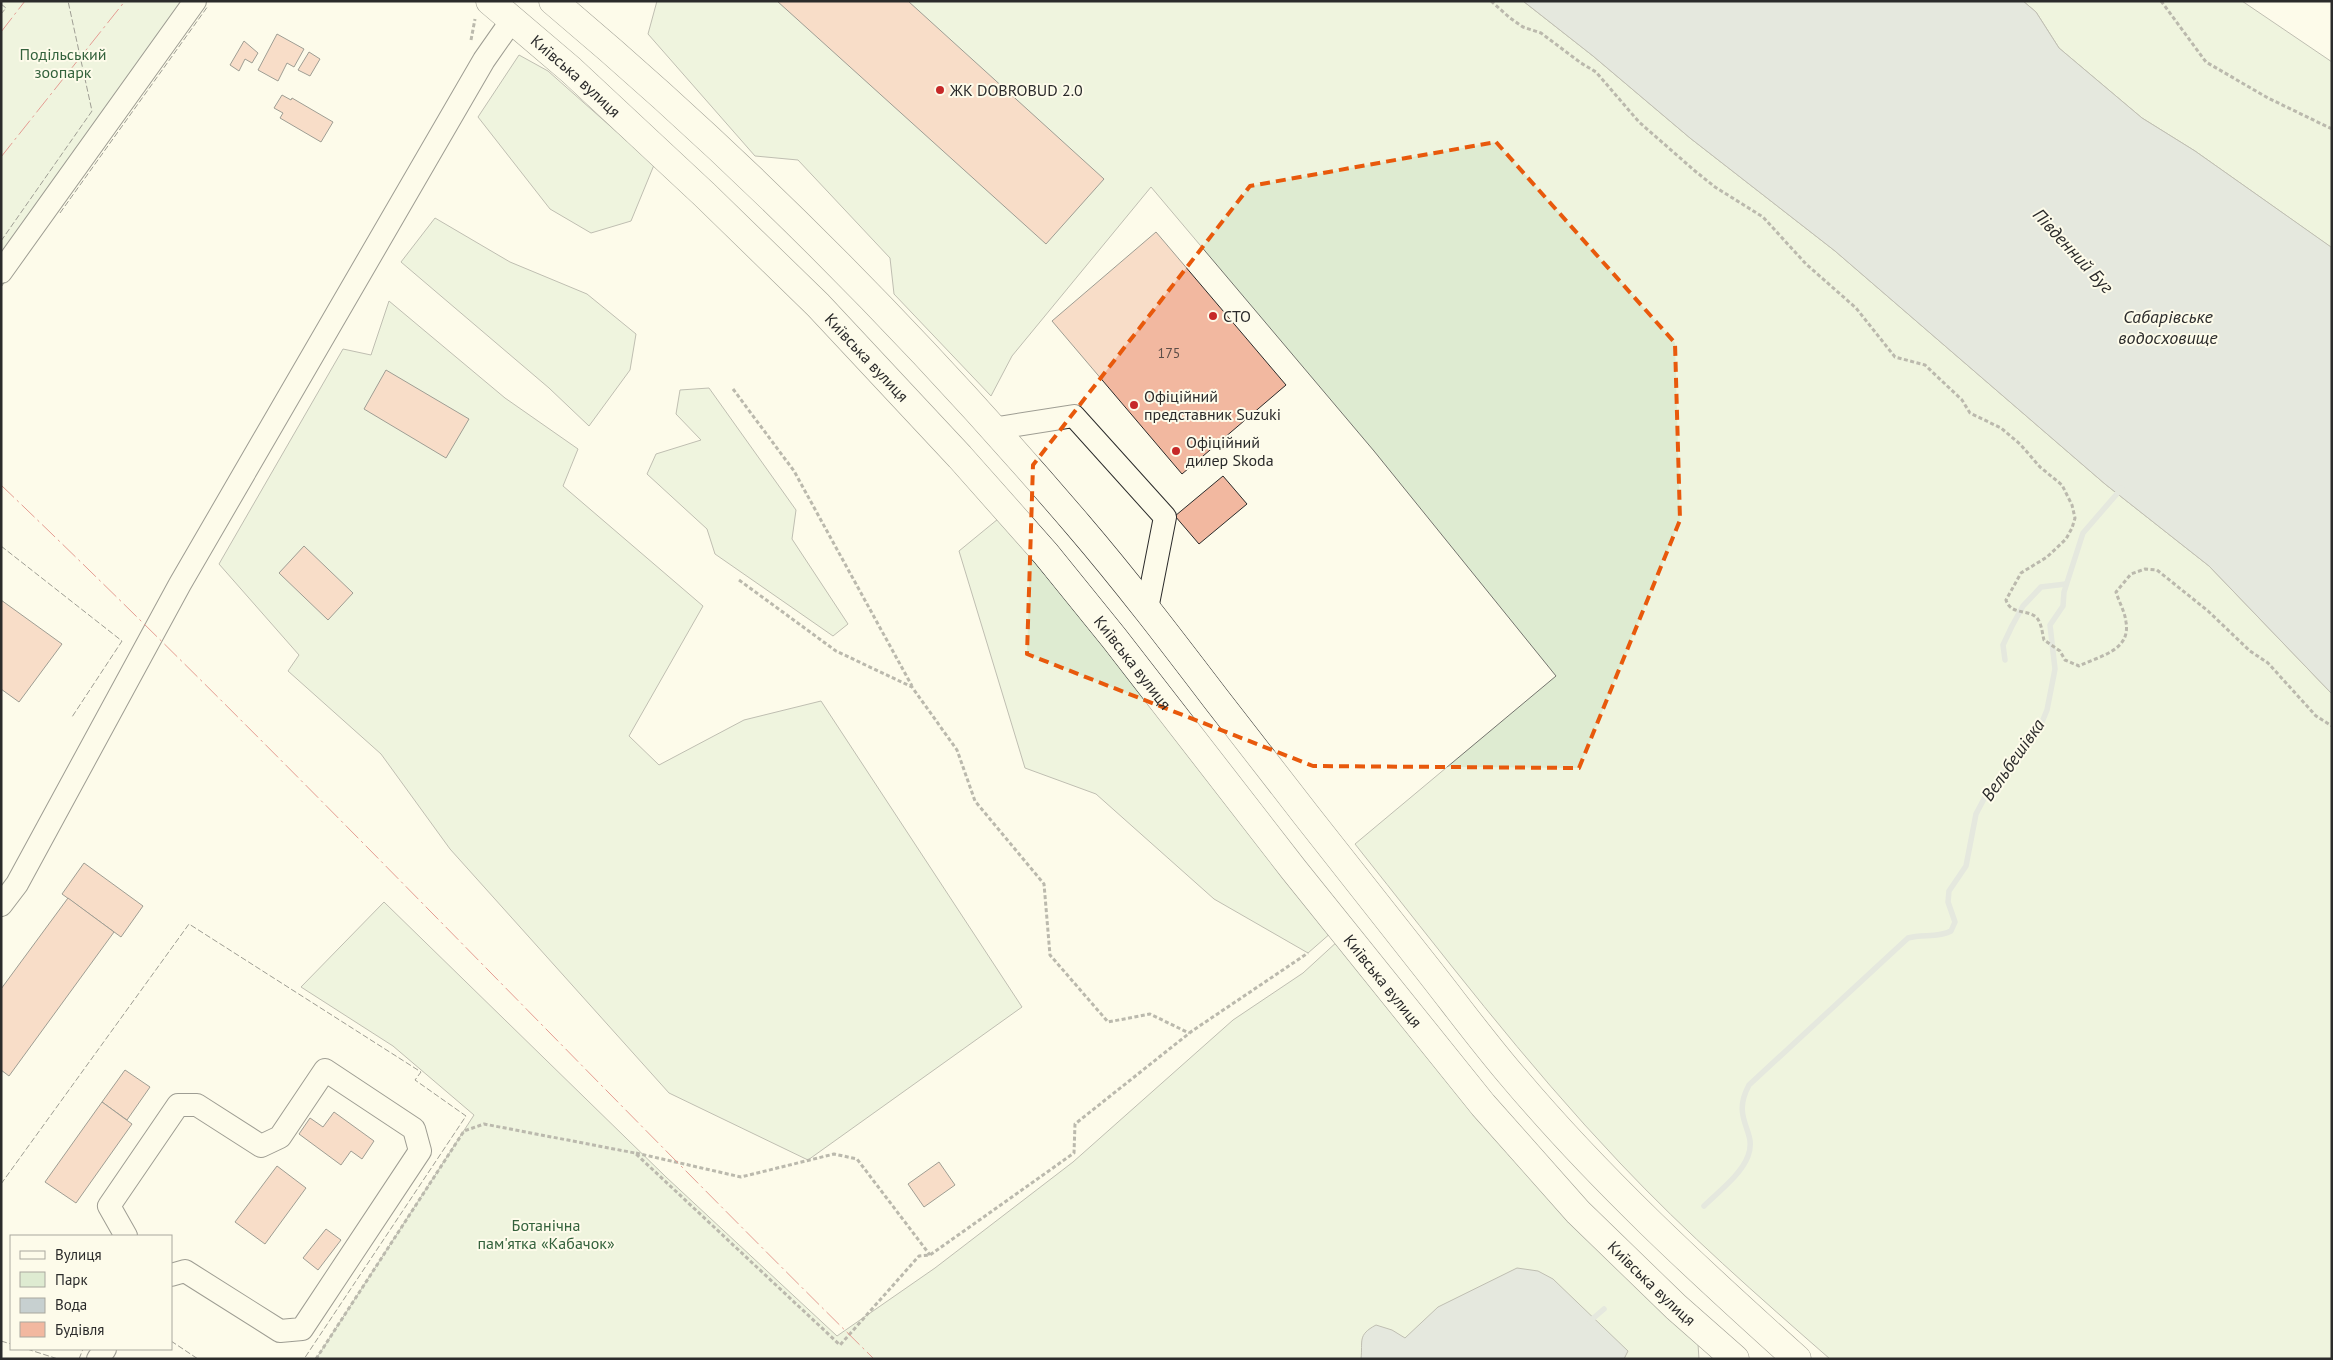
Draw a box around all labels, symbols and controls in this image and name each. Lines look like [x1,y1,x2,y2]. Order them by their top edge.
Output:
street label: Київська вулиця [527,30,625,121]
park label: Подільський зоопарк [19,44,107,82]
place label: ЖК DOBROBUD 2.0 [949,80,1083,100]
marker: ЖК DOBROBUD 2.0 [934,84,946,96]
water label: Південний Буг [2028,203,2119,298]
water label: Сабарівське водосховище [2118,305,2218,349]
place label: СТО [1223,306,1251,326]
street label: Київська вулиця [821,309,913,406]
marker: СТО [1207,310,1219,322]
house number: 175 [1158,344,1180,362]
place label: Офіційний представник Suzuki [1144,386,1281,424]
marker: Офіційний представник Suzuki [1128,399,1140,411]
place label: Офіційний дилер Skoda [1186,432,1274,470]
marker: Офіційний дилер Skoda [1170,445,1182,457]
street label: Київська вулиця [1090,611,1176,714]
water label: Вельбешівка [1976,714,2049,805]
street label: Київська вулиця [1340,930,1427,1032]
park label: Ботанічна пам'ятка «Кабачок» [477,1215,615,1253]
legend [10,1235,172,1350]
street label: Київська вулиця [1604,1237,1700,1330]
text: Вулиця [55,1245,102,1264]
text: Парк [55,1270,88,1289]
text: Вода [55,1295,87,1314]
text: Будівля [55,1320,104,1339]

